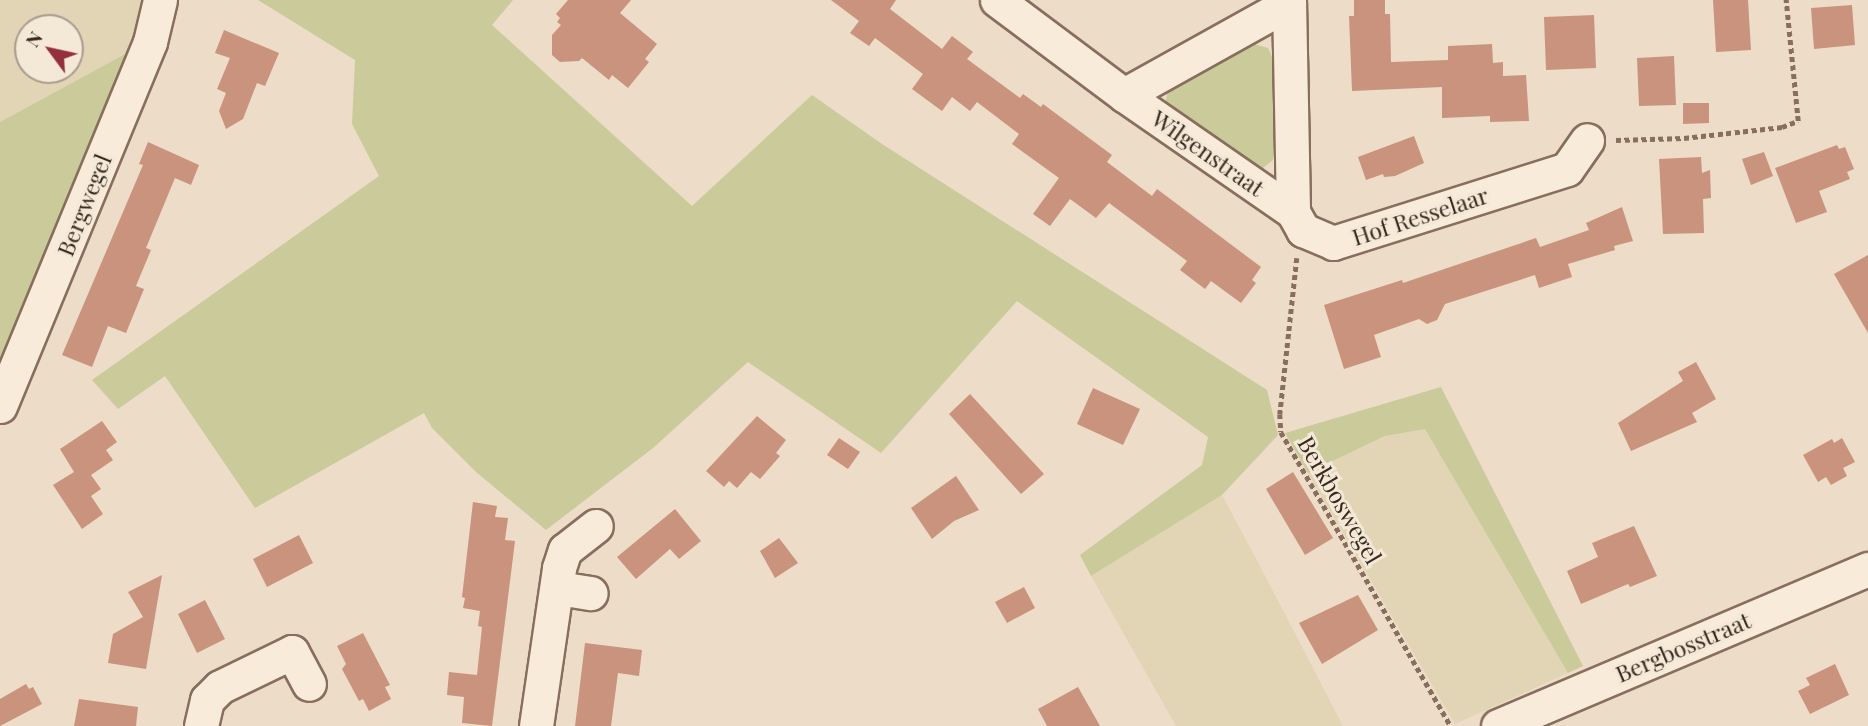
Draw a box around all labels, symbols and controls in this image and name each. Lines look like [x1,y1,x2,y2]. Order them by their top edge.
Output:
north arrow [14,14,84,84]
text: N [18,26,48,51]
street label: Wilgenstraat [1147,104,1269,202]
street label: Bergwegel [51,150,117,260]
street label: Hof Resselaar [1348,181,1492,251]
street label: Berkboswegel [1292,431,1388,569]
street label: Bergbosstraat [1611,606,1755,688]

